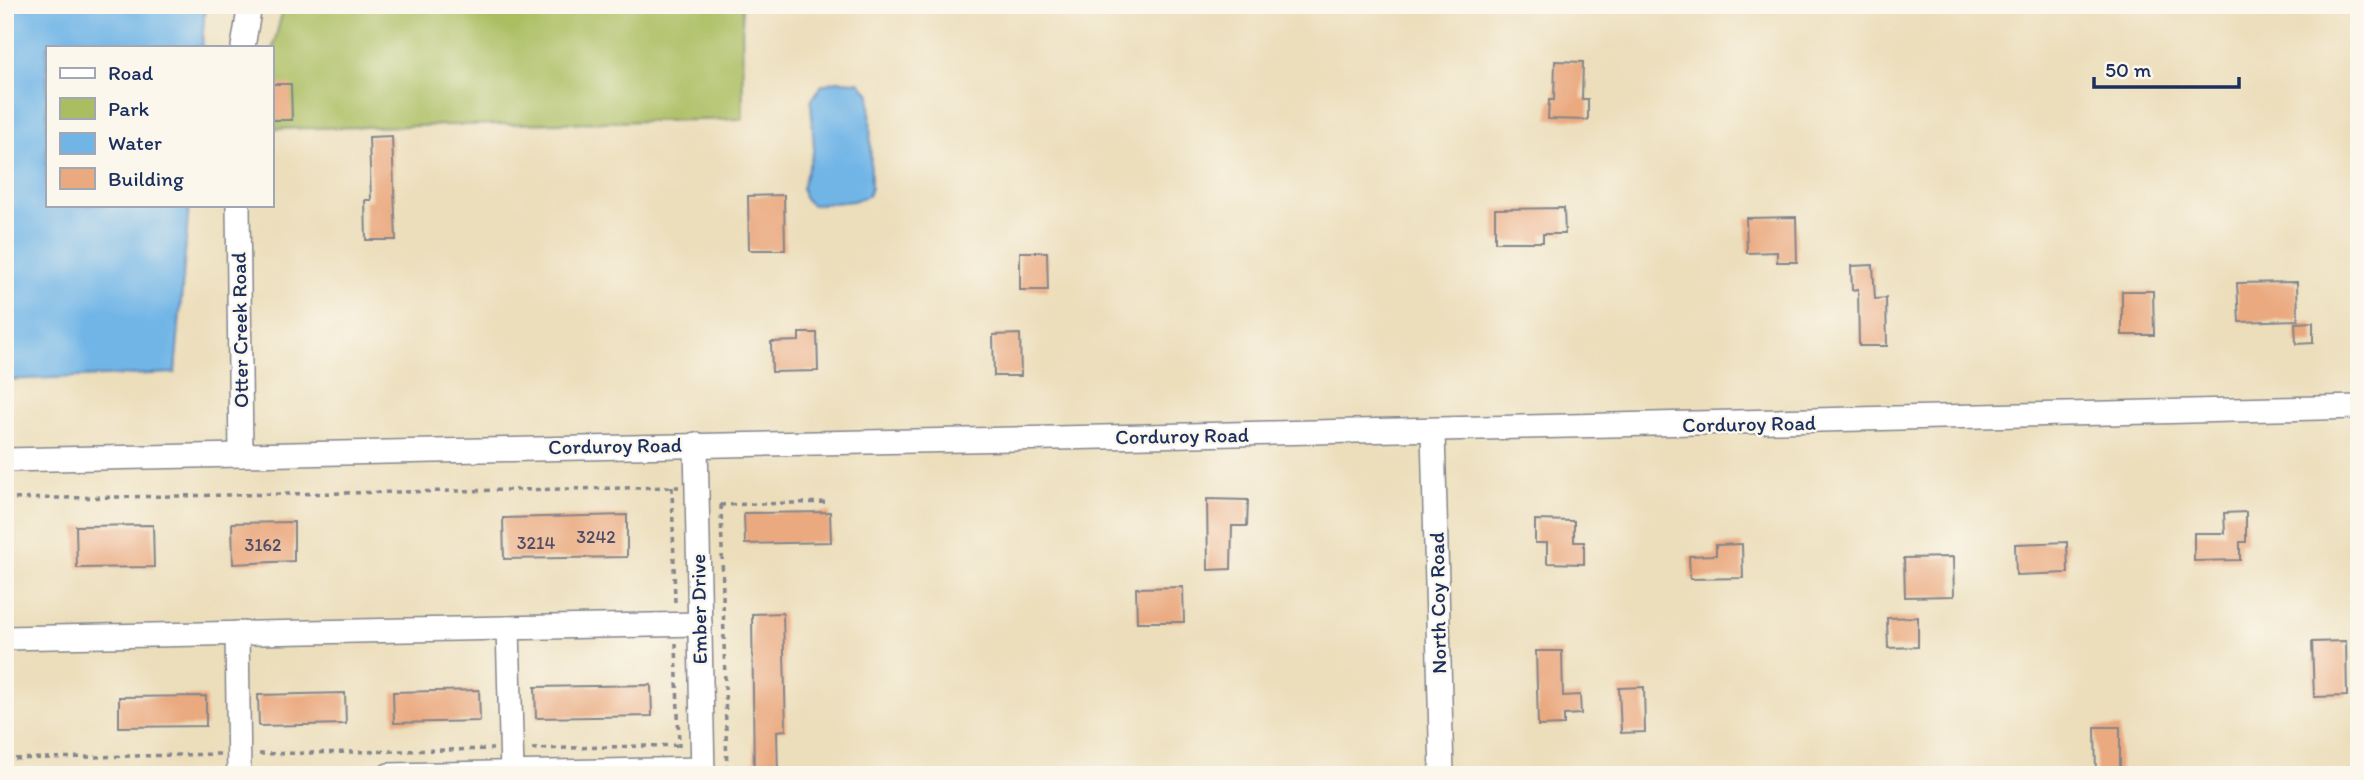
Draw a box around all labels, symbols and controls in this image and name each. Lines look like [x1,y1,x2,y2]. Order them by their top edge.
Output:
legend [46,46,273,206]
scale bar [2094,46,2240,90]
text: 50 m [2105,57,2152,82]
text: Road [108,60,154,85]
text: Park [108,96,150,121]
text: Water [108,130,162,155]
text: Building [108,166,184,191]
street label: Otter Creek Road [226,251,253,408]
street label: Corduroy Road [1682,410,1816,437]
street label: Corduroy Road [1115,422,1249,449]
street label: Corduroy Road [548,432,682,459]
house number: 3242 [576,526,616,548]
house number: 3214 [517,532,555,554]
street label: North Coy Road [1424,532,1451,674]
house number: 3162 [244,534,282,556]
street label: Ember Drive [685,553,712,665]

